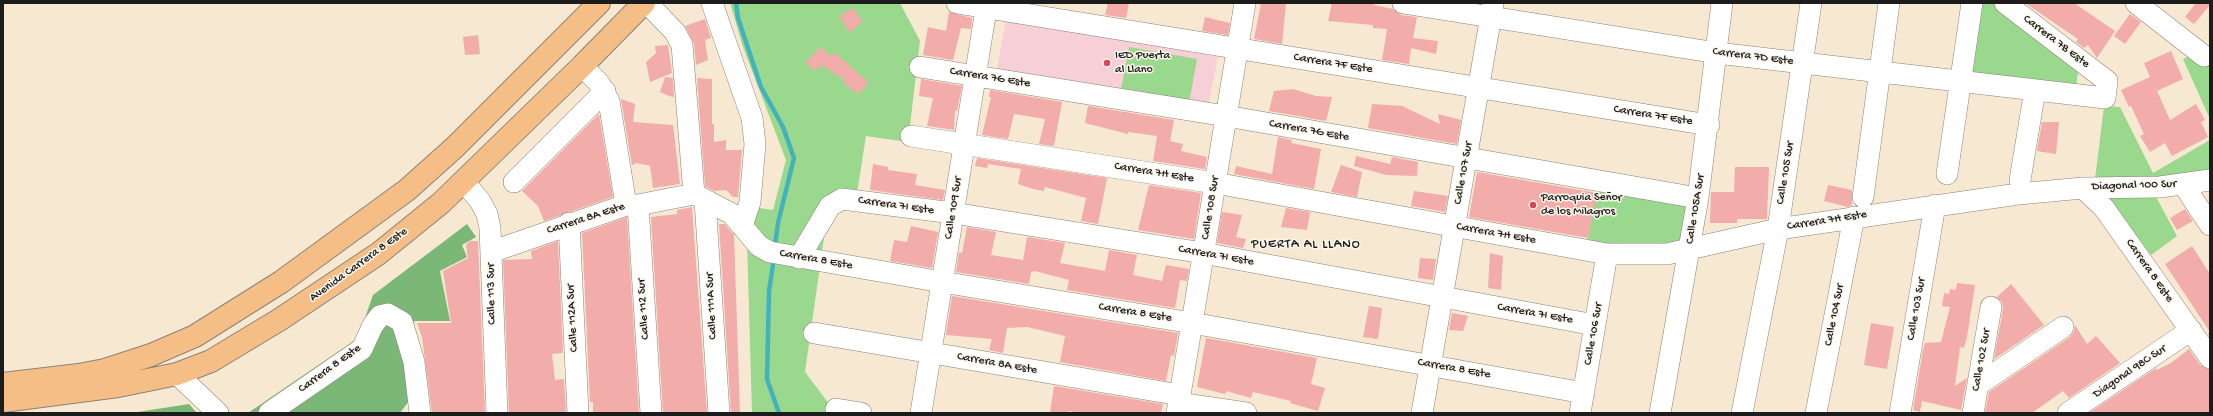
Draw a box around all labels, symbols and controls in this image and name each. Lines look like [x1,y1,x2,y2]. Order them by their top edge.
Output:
street label: Carrera 7B Este [2020,12,2092,72]
street label: Carrera 7D Este [1712,45,1794,69]
place label: IED Puerta al Llano [1115,49,1170,77]
street label: Carrera 7F Este [1292,51,1374,77]
marker: IED Puerta al Llano [1102,58,1112,68]
street label: Carrera 7G Este [949,65,1031,91]
street label: Carrera 7F Este [1612,103,1694,129]
street label: Carrera 7G Este [1268,117,1350,145]
street label: Calle 107 Sur [1451,140,1477,206]
street label: Calle 105 Sur [1774,140,1798,206]
street label: Carrera 7H Este [1113,160,1195,186]
street label: Calle 105A Sur [1683,173,1709,245]
street label: Calle 108 Sur [1199,175,1223,241]
street label: Calle 109 Sur [942,176,966,240]
street label: Diagonal 100 Sur [2091,177,2177,195]
place label: Parroquia Señor de los Milagros [1541,191,1622,219]
street label: Carrera 7I Este [857,194,935,218]
street label: Carrera 8A Este [545,200,627,238]
marker: Parroquia Señor de los Milagros [1528,200,1538,210]
street label: Carrera 7H Este [1786,208,1868,234]
street label: Carrera 7H Este [1455,220,1537,248]
street label: Avenida Carrera 8 Este [307,225,411,305]
district label: PUERTA AL LLANO [1251,237,1361,253]
street label: Carrera 8 Este [2122,237,2176,305]
street label: Carrera 7I Este [1177,242,1255,270]
street label: Carrera 8 Este [778,246,854,274]
street label: Calle 113 Sur [484,263,500,325]
street label: Calle 111A Sur [703,272,721,340]
street label: Calle 103 Sur [1904,276,1930,342]
street label: Calle 112 Sur [635,278,653,340]
street label: Calle 112A Sur [564,283,582,353]
street label: Calle 104 Sur [1822,283,1848,347]
street label: Carrera 8 Este [1097,300,1173,326]
street label: Carrera 7I Este [1496,300,1574,328]
street label: Calle 106 Sur [1581,301,1607,367]
street label: Calle 102 Sur [1969,328,1995,392]
street label: Carrera 8 Este [296,341,364,397]
street label: Diagonal 98C Sur [2091,342,2169,402]
street label: Carrera 8A Este [956,350,1038,378]
street label: Carrera 8 Este [1416,355,1492,383]

